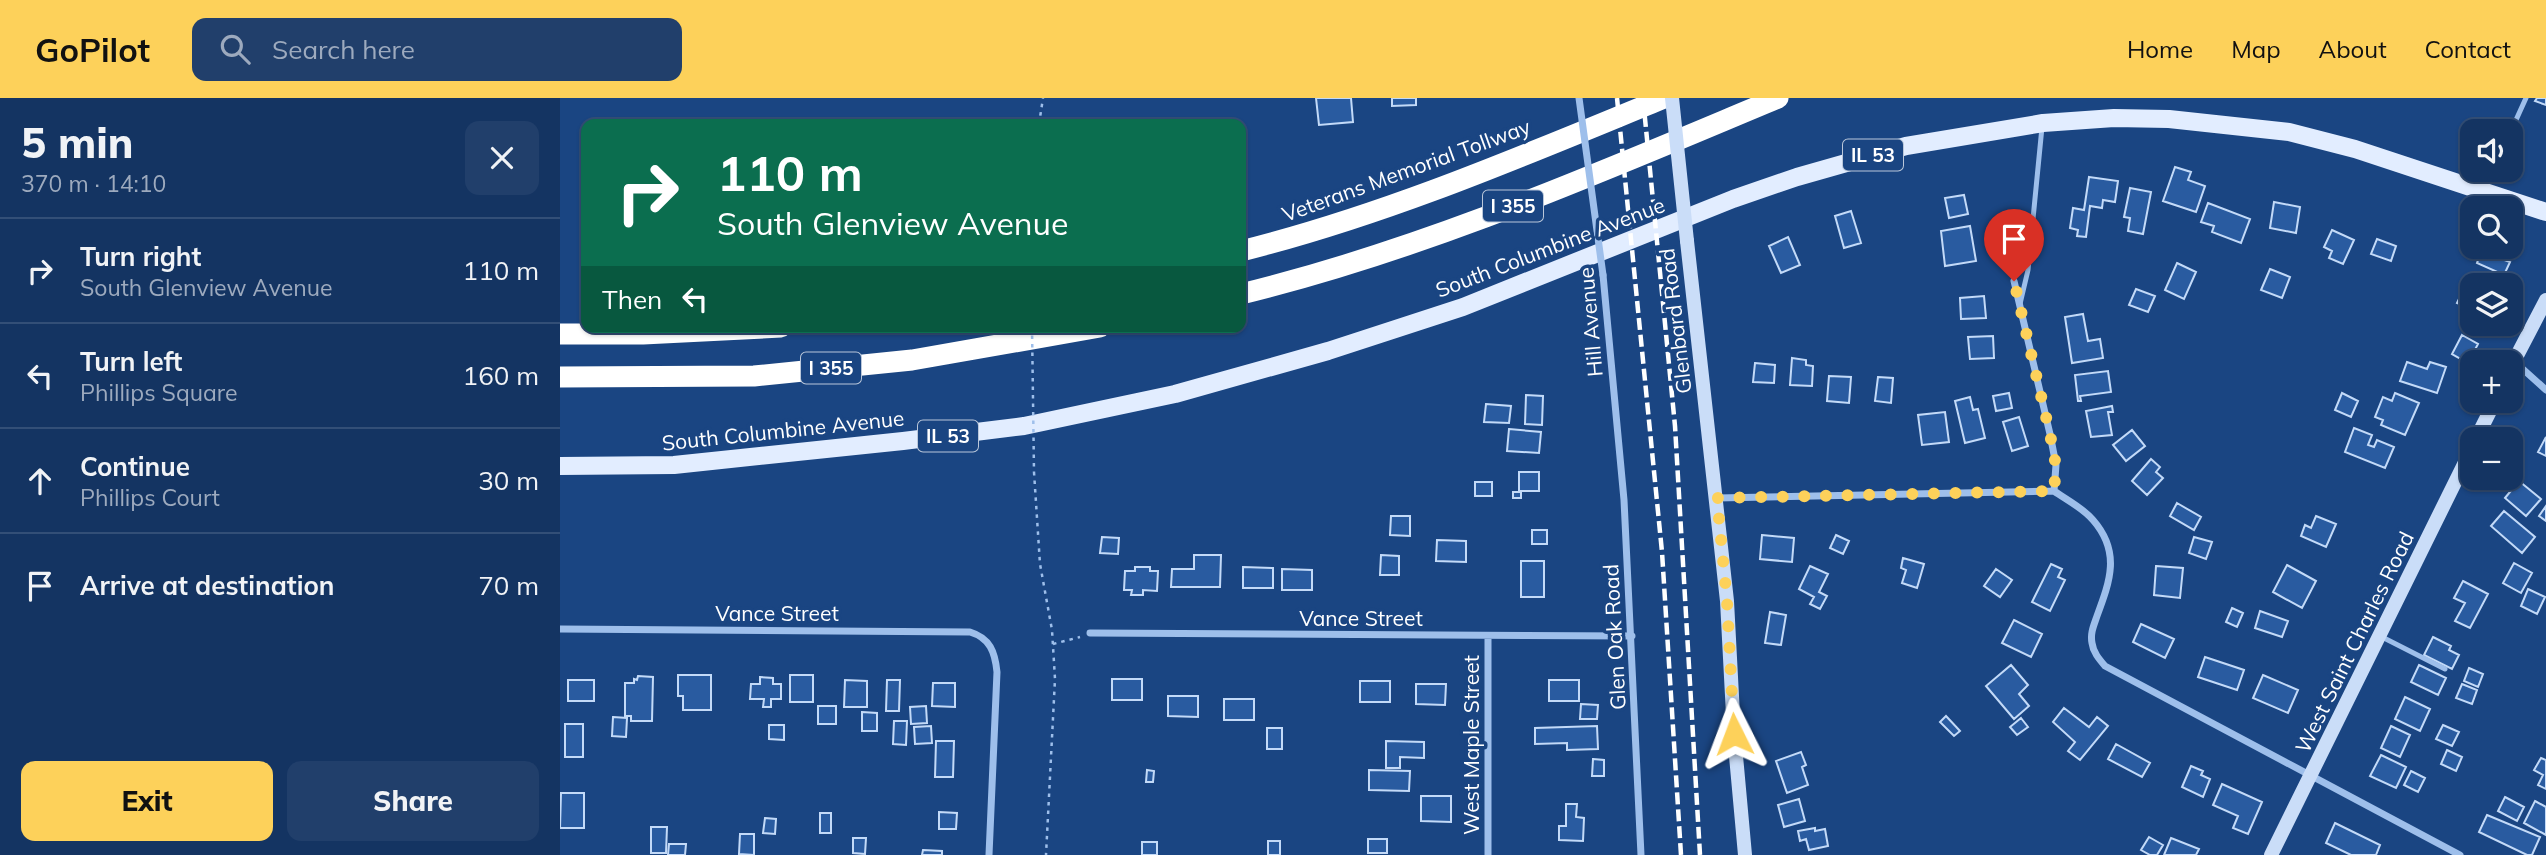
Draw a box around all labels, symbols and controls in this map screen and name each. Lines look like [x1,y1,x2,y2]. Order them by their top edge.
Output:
search box [192,18,682,81]
text: GoPilot [35,29,150,70]
icon: search [216,30,254,68]
text: Search here [272,33,415,66]
text: Home [2127,34,2193,64]
text: Map [2231,34,2281,64]
text: About [2319,34,2387,64]
text: Contact [2425,34,2511,64]
street label: Veterans Memorial Tollway [1278,113,1534,227]
text: 5 min [21,116,134,169]
map controls [2460,119,2523,490]
button: sound [2460,119,2523,182]
button: close [465,121,539,195]
road number: IL 53 [1843,139,1903,170]
text: 110 m [717,142,863,203]
icon: right [602,147,693,238]
text: 370 m · 14:10 [21,169,166,198]
road number: I 355 [1483,190,1543,222]
street label: South Columbine Avenue [1432,191,1668,303]
button: search [2460,196,2523,259]
text: South Glenview Avenue [717,203,1068,243]
pin [1984,209,2044,281]
icon: arrive [1995,220,2033,258]
text: Turn right [80,240,201,273]
street label: Glenbard Road [1653,247,1697,395]
icon: right [21,252,59,290]
text: 110 m [463,254,539,287]
street label: Hill Avenue [1572,266,1608,378]
text: South Glenview Avenue [80,273,333,302]
button: layers [2460,273,2523,336]
icon: left [676,280,714,318]
text: Then [602,283,662,316]
text: Turn left [80,345,182,378]
button: + [2460,350,2523,413]
road number: I 355 [801,352,861,384]
icon: left [21,357,59,395]
text: 160 m [463,359,539,392]
text: Phillips Square [80,378,237,407]
street label: South Columbine Avenue [661,404,905,456]
road number: IL 53 [918,420,978,452]
button: − [2460,427,2523,490]
text: Continue [80,450,190,483]
icon: ahead [21,462,59,500]
text: 30 m [478,464,539,497]
text: Phillips Court [80,483,220,512]
street label: West Saint Charles Road [2289,527,2419,757]
street label: Glen Oak Road [1597,563,1631,711]
icon: arrive [21,567,59,605]
text: Arrive at destination [80,569,335,602]
text: 70 m [478,569,539,602]
street label: Vance Street [715,600,839,626]
street label: Vance Street [1299,605,1423,631]
street label: West Maple Street [1458,655,1484,835]
position arrow [1697,697,1771,771]
button: Exit [21,761,273,841]
button: Share [287,761,539,841]

